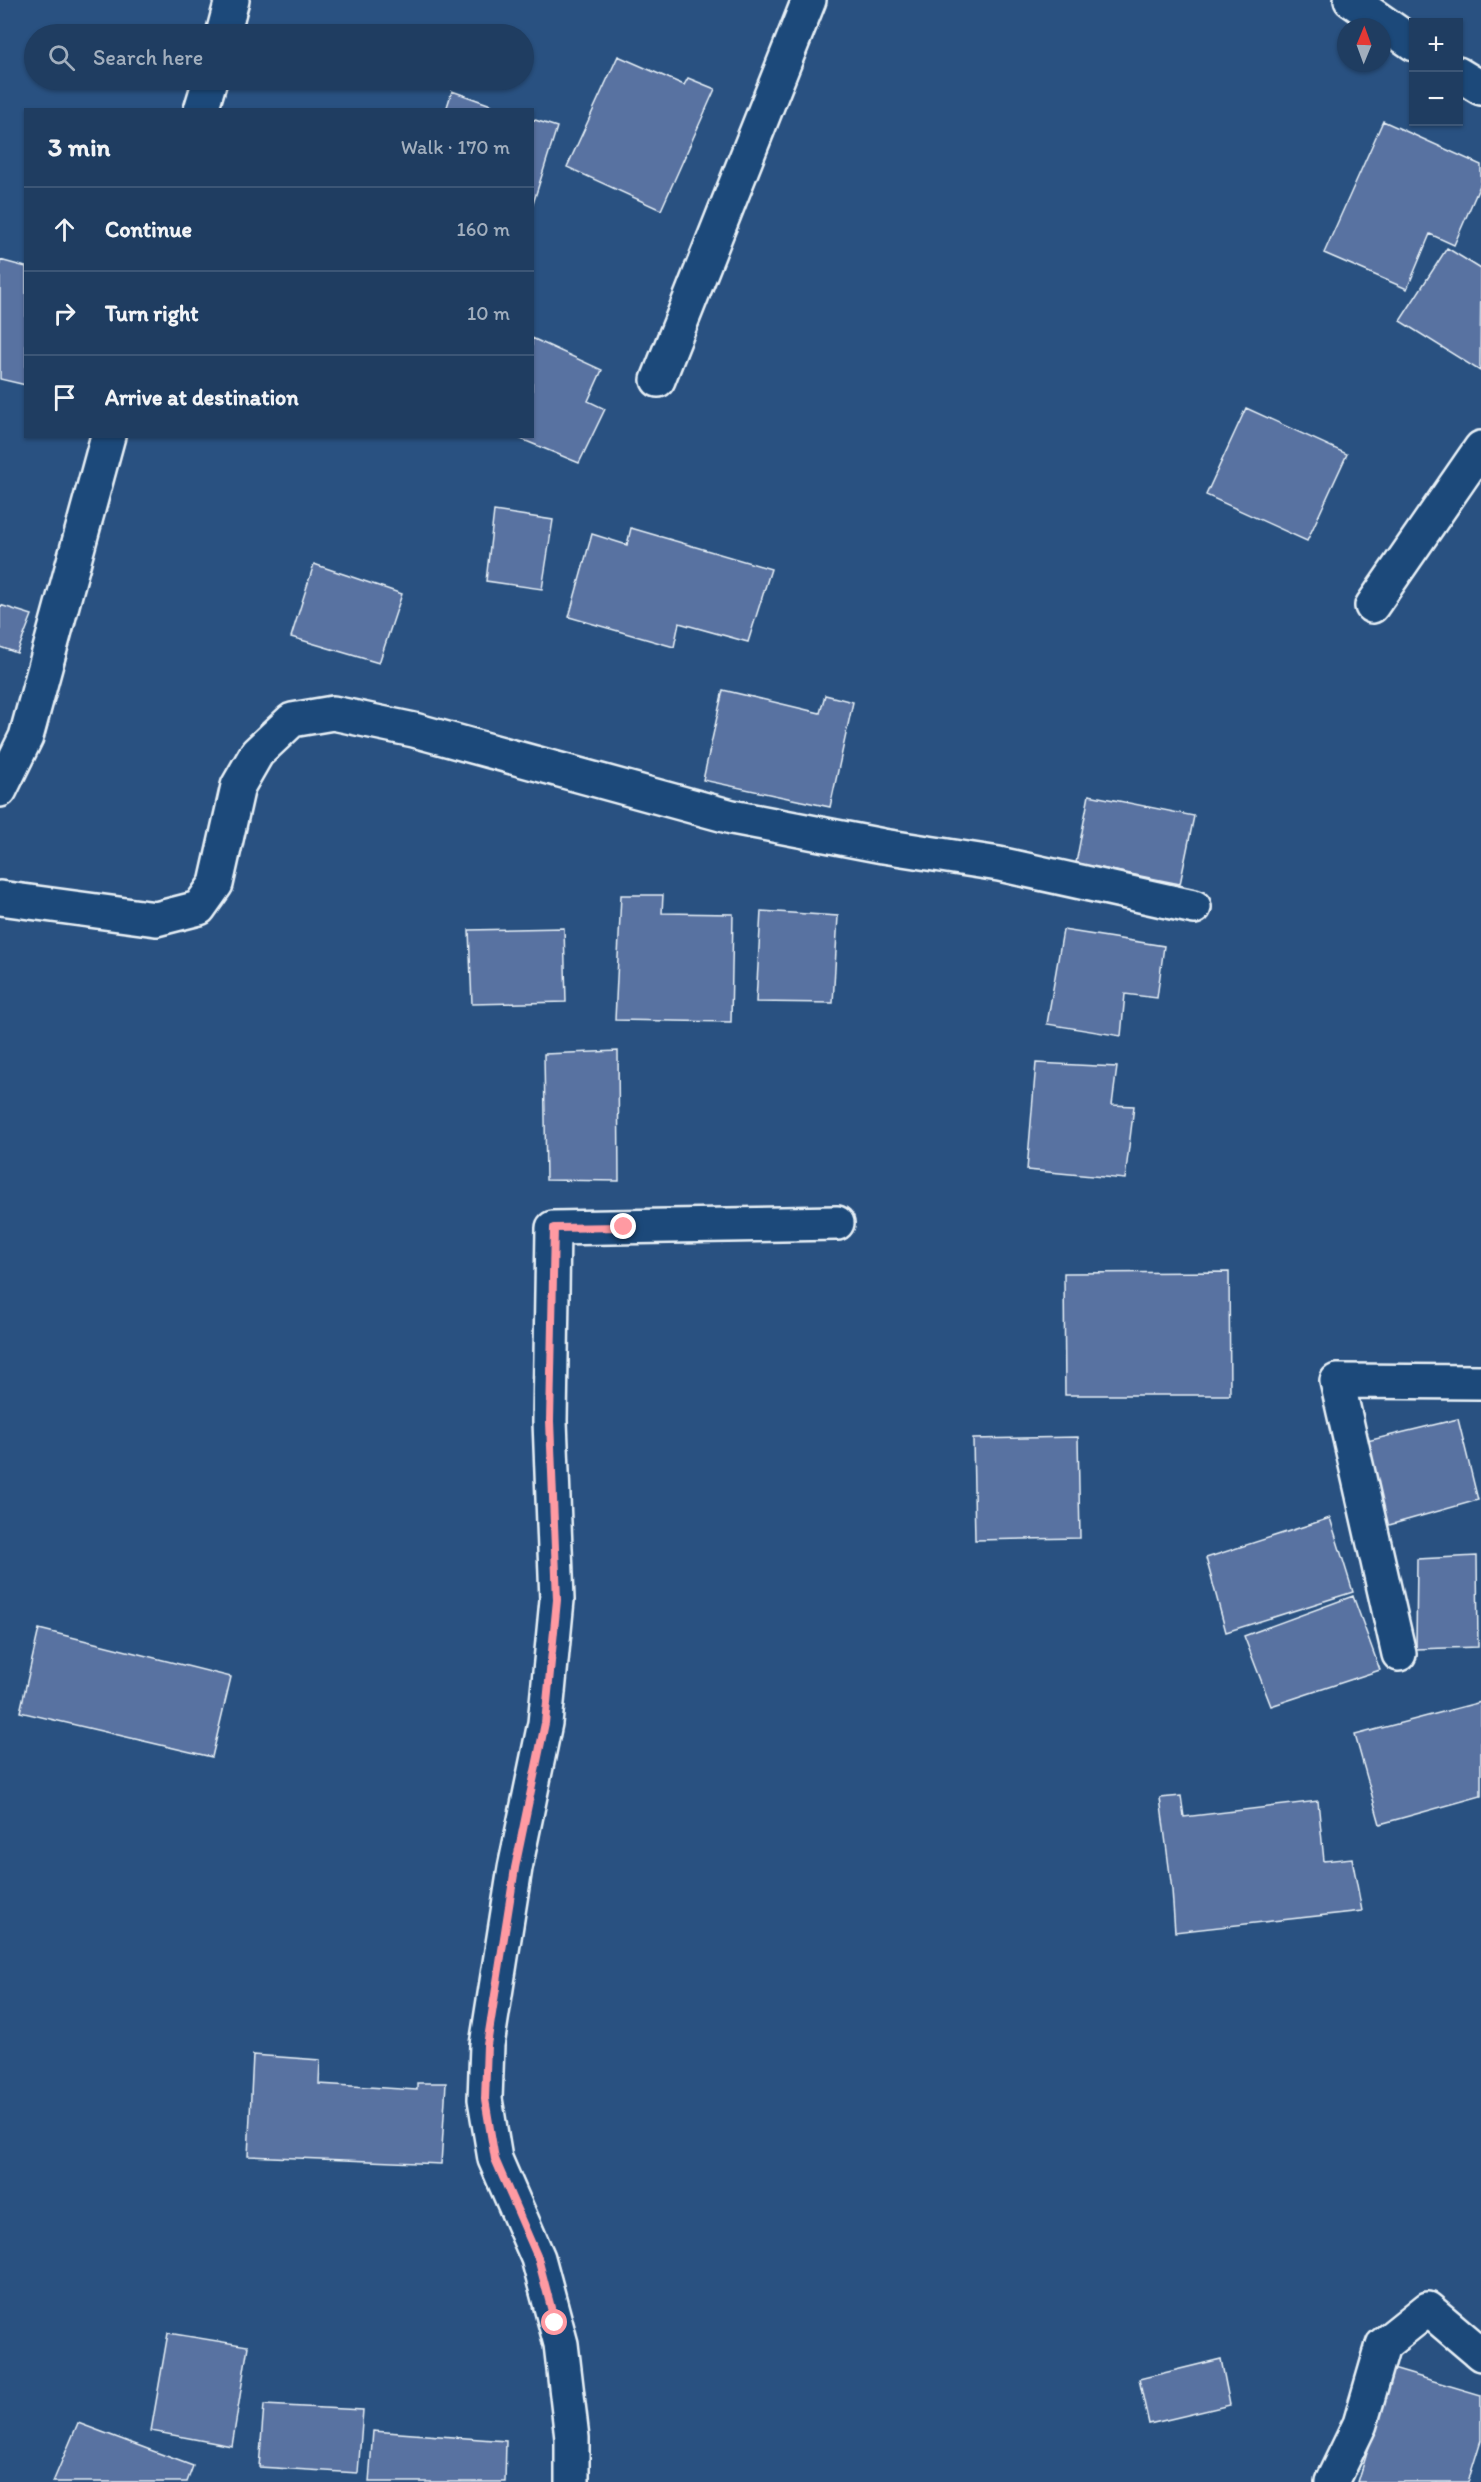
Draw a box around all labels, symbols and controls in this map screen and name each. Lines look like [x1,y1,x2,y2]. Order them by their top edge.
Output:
north arrow [1337,18,1391,72]
map controls [1409,18,1463,126]
button: + [1409,18,1463,72]
search box [24,24,534,90]
icon: search [45,41,78,74]
text: Search here [93,44,203,71]
button: − [1409,72,1463,126]
text: 3 min [48,131,110,163]
text: Walk · 170 m [401,135,510,159]
icon: ahead [48,213,81,246]
text: Continue [105,216,192,243]
text: 160 m [457,217,510,241]
icon: right [48,297,81,330]
text: Turn right [105,300,199,327]
text: 10 m [467,301,510,325]
icon: arrive [48,381,81,414]
text: Arrive at destination [105,384,299,411]
route end [610,1213,636,1239]
route start [541,2309,567,2335]

